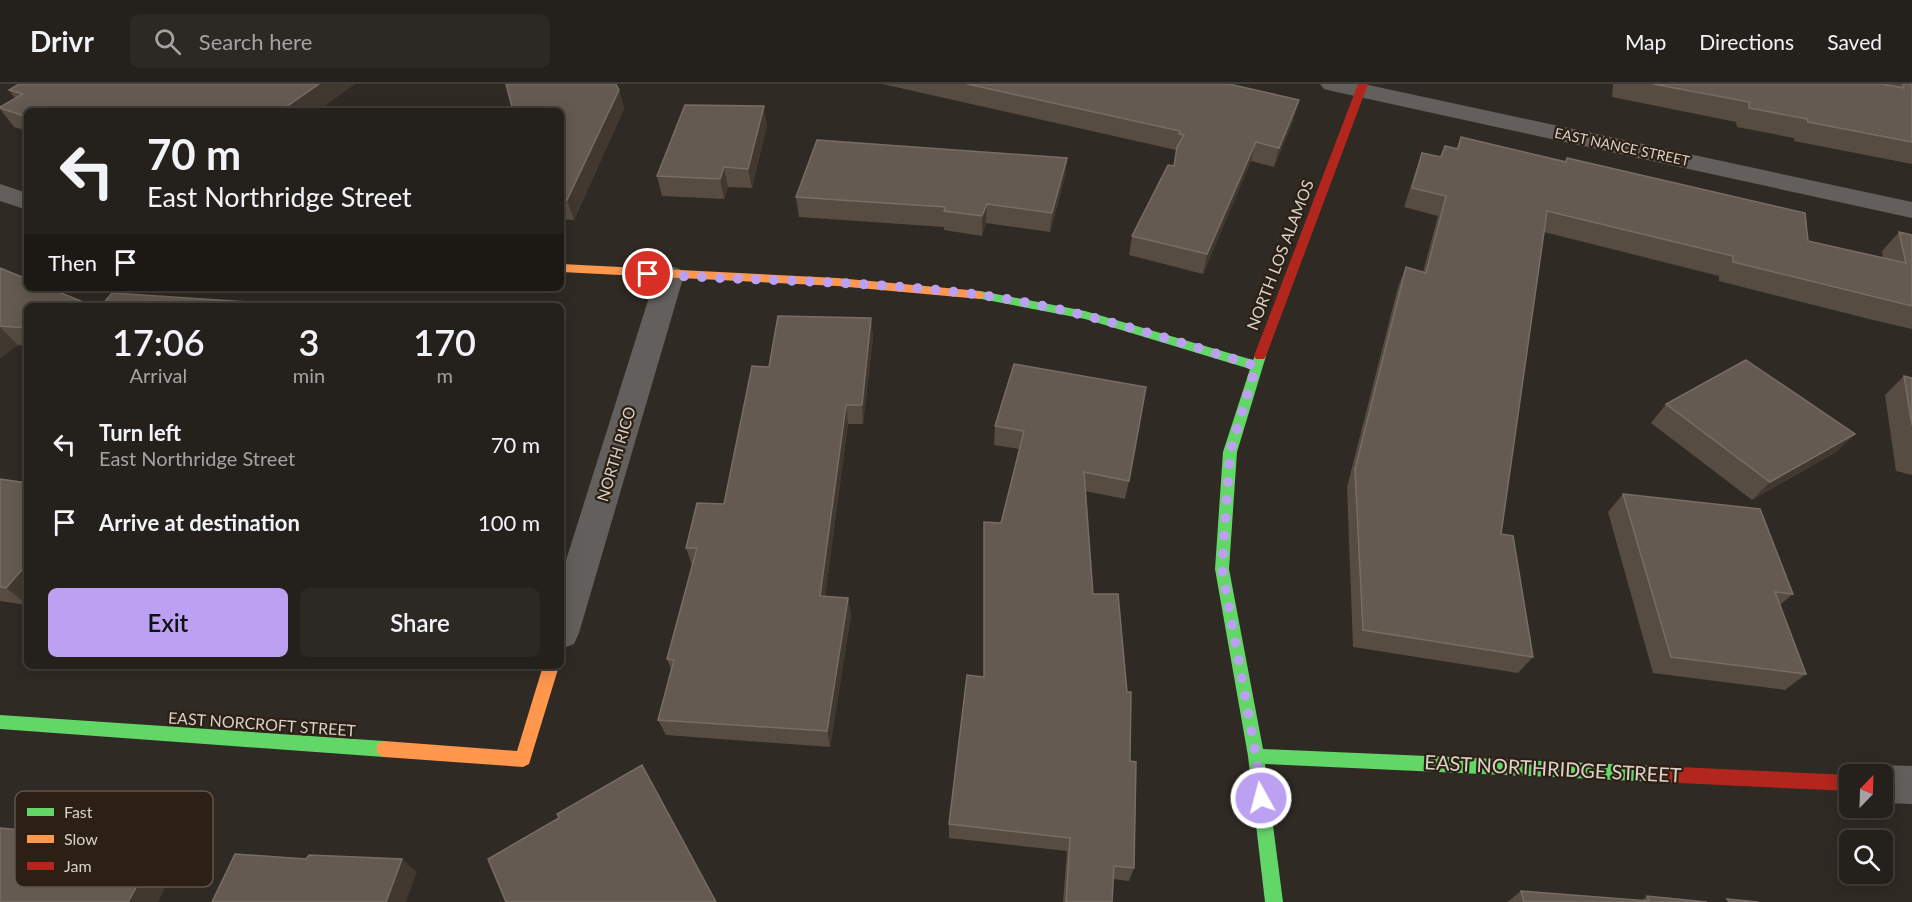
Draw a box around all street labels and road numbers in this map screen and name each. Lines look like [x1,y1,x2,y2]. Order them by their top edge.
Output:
street label: EAST NANCE STREET [1553,124,1692,169]
street label: NORTH LOS ALAMOS [1242,177,1317,333]
street label: NORTH RICO [592,404,639,504]
street label: EAST NORCROFT STREET [167,707,357,740]
street label: EAST NORTHRIDGE STREET [1424,749,1682,787]

